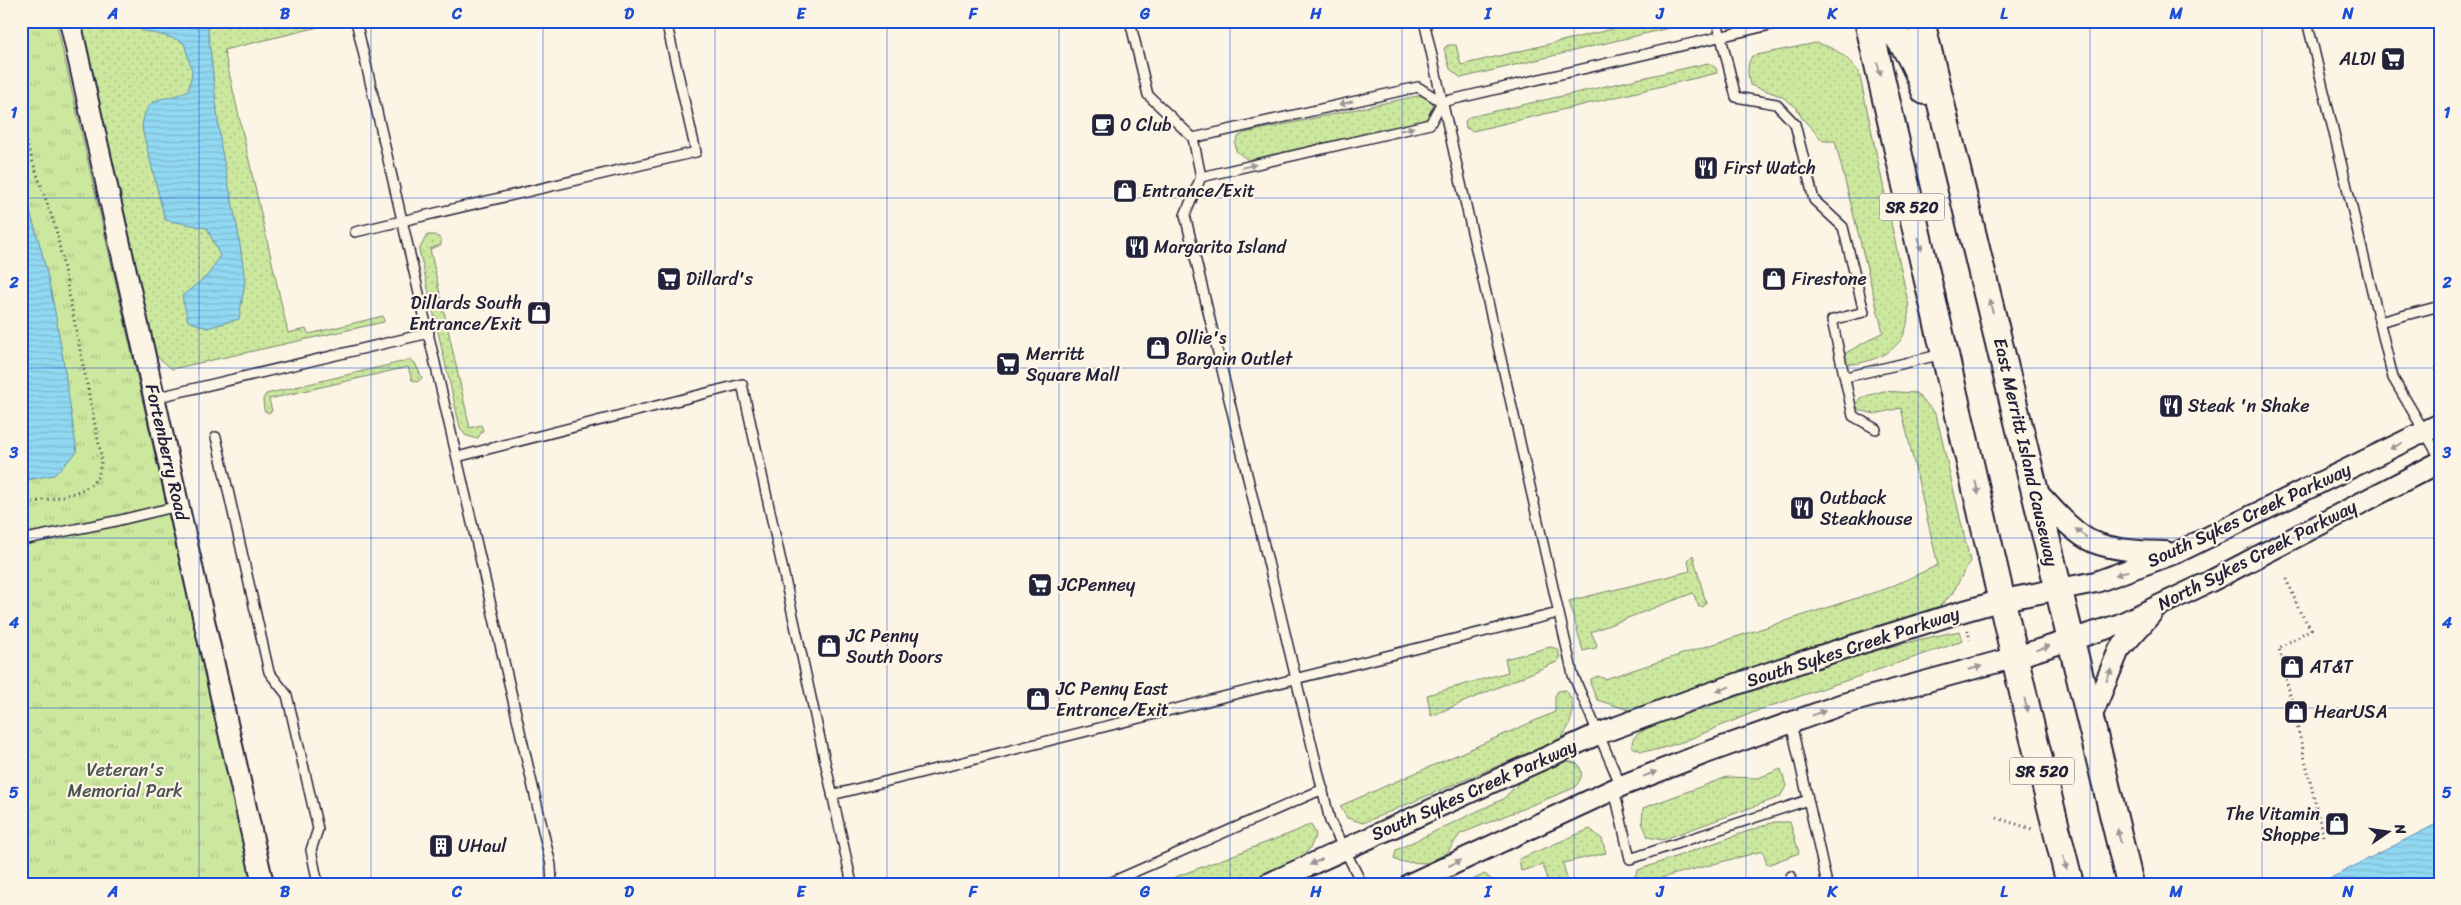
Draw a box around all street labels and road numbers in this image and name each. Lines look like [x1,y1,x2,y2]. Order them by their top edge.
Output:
road number: SR 520 [1880,193,1944,220]
street label: East Merritt Island Causeway [1984,334,2068,570]
street label: Fortenberry Road [136,381,199,525]
street label: South Sykes Creek Parkway [2141,453,2357,576]
street label: North Sykes Creek Parkway [2152,490,2363,619]
street label: South Sykes Creek Parkway [1742,597,1964,697]
street label: South Sykes Creek Parkway [1366,730,1583,850]
road number: SR 520 [2010,758,2074,784]

